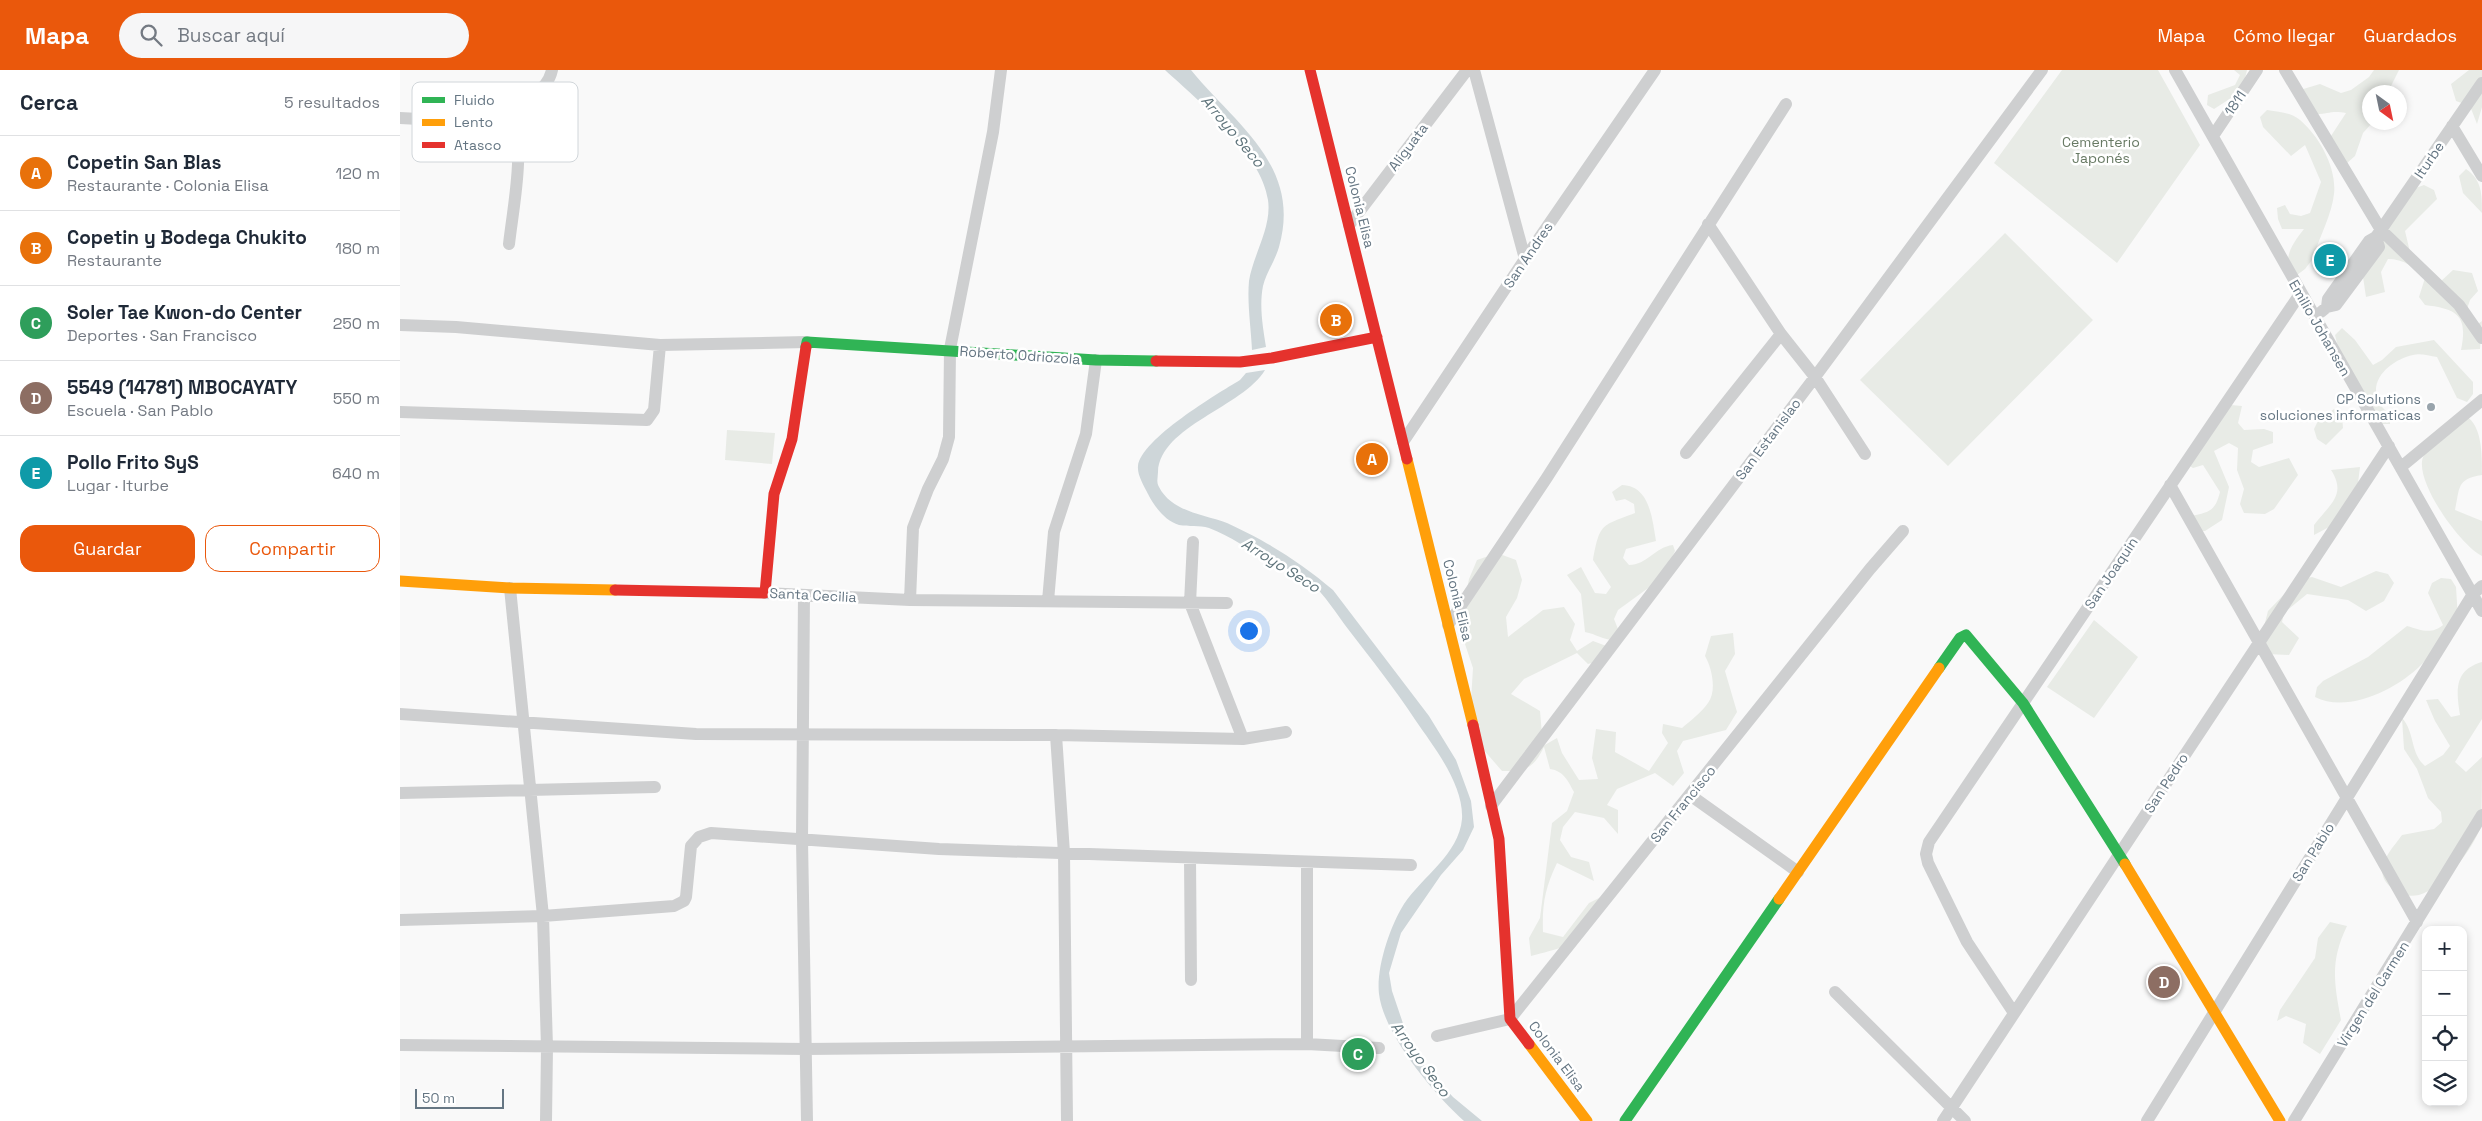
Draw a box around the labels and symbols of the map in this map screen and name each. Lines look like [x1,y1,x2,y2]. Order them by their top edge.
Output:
legend [412,82,578,162]
north arrow [2362,85,2407,130]
street label: 1811 [2220,87,2250,119]
text: Fluido [454,91,495,109]
water label: Arroyo Seco [1197,91,1269,172]
text: Lento [454,113,493,131]
street label: Aliguata [1384,120,1432,174]
park label: Cementerio Japonés [2062,133,2140,167]
text: Atasco [454,136,501,154]
street label: Iturbe [2410,138,2448,182]
street label: Colonia Elisa [1341,164,1379,250]
street label: San Andres [1499,219,1557,291]
pin: E [2314,241,2346,279]
street label: Emilio Johansen [2285,277,2355,379]
pin: B [1320,301,1352,339]
street label: Roberto Odriozola [959,342,1081,368]
place label: CP Solutions soluciones informaticas [2260,390,2421,424]
street label: San Estanislao [1731,395,1805,483]
marker: CP Solutions soluciones informaticas [2425,401,2437,413]
pin: A [1356,440,1388,478]
water label: Arroyo Seco [1238,534,1324,597]
street label: San Joaquin [2080,534,2142,612]
street label: Colonia Elisa [1439,557,1477,643]
street label: Santa Cecilia [769,584,857,606]
your location [1236,618,1262,644]
street label: San Pedro [2140,750,2192,816]
street label: San Francisco [1646,762,1720,846]
street label: San Pablo [2288,819,2338,885]
street label: Virgen del Carmen [2333,937,2413,1051]
pin: D [2148,963,2180,1001]
street label: Colonia Elisa [1525,1017,1589,1095]
water label: Arroyo Seco [1387,1018,1455,1101]
pin: C [1342,1035,1374,1073]
scale bar [415,1086,504,1109]

